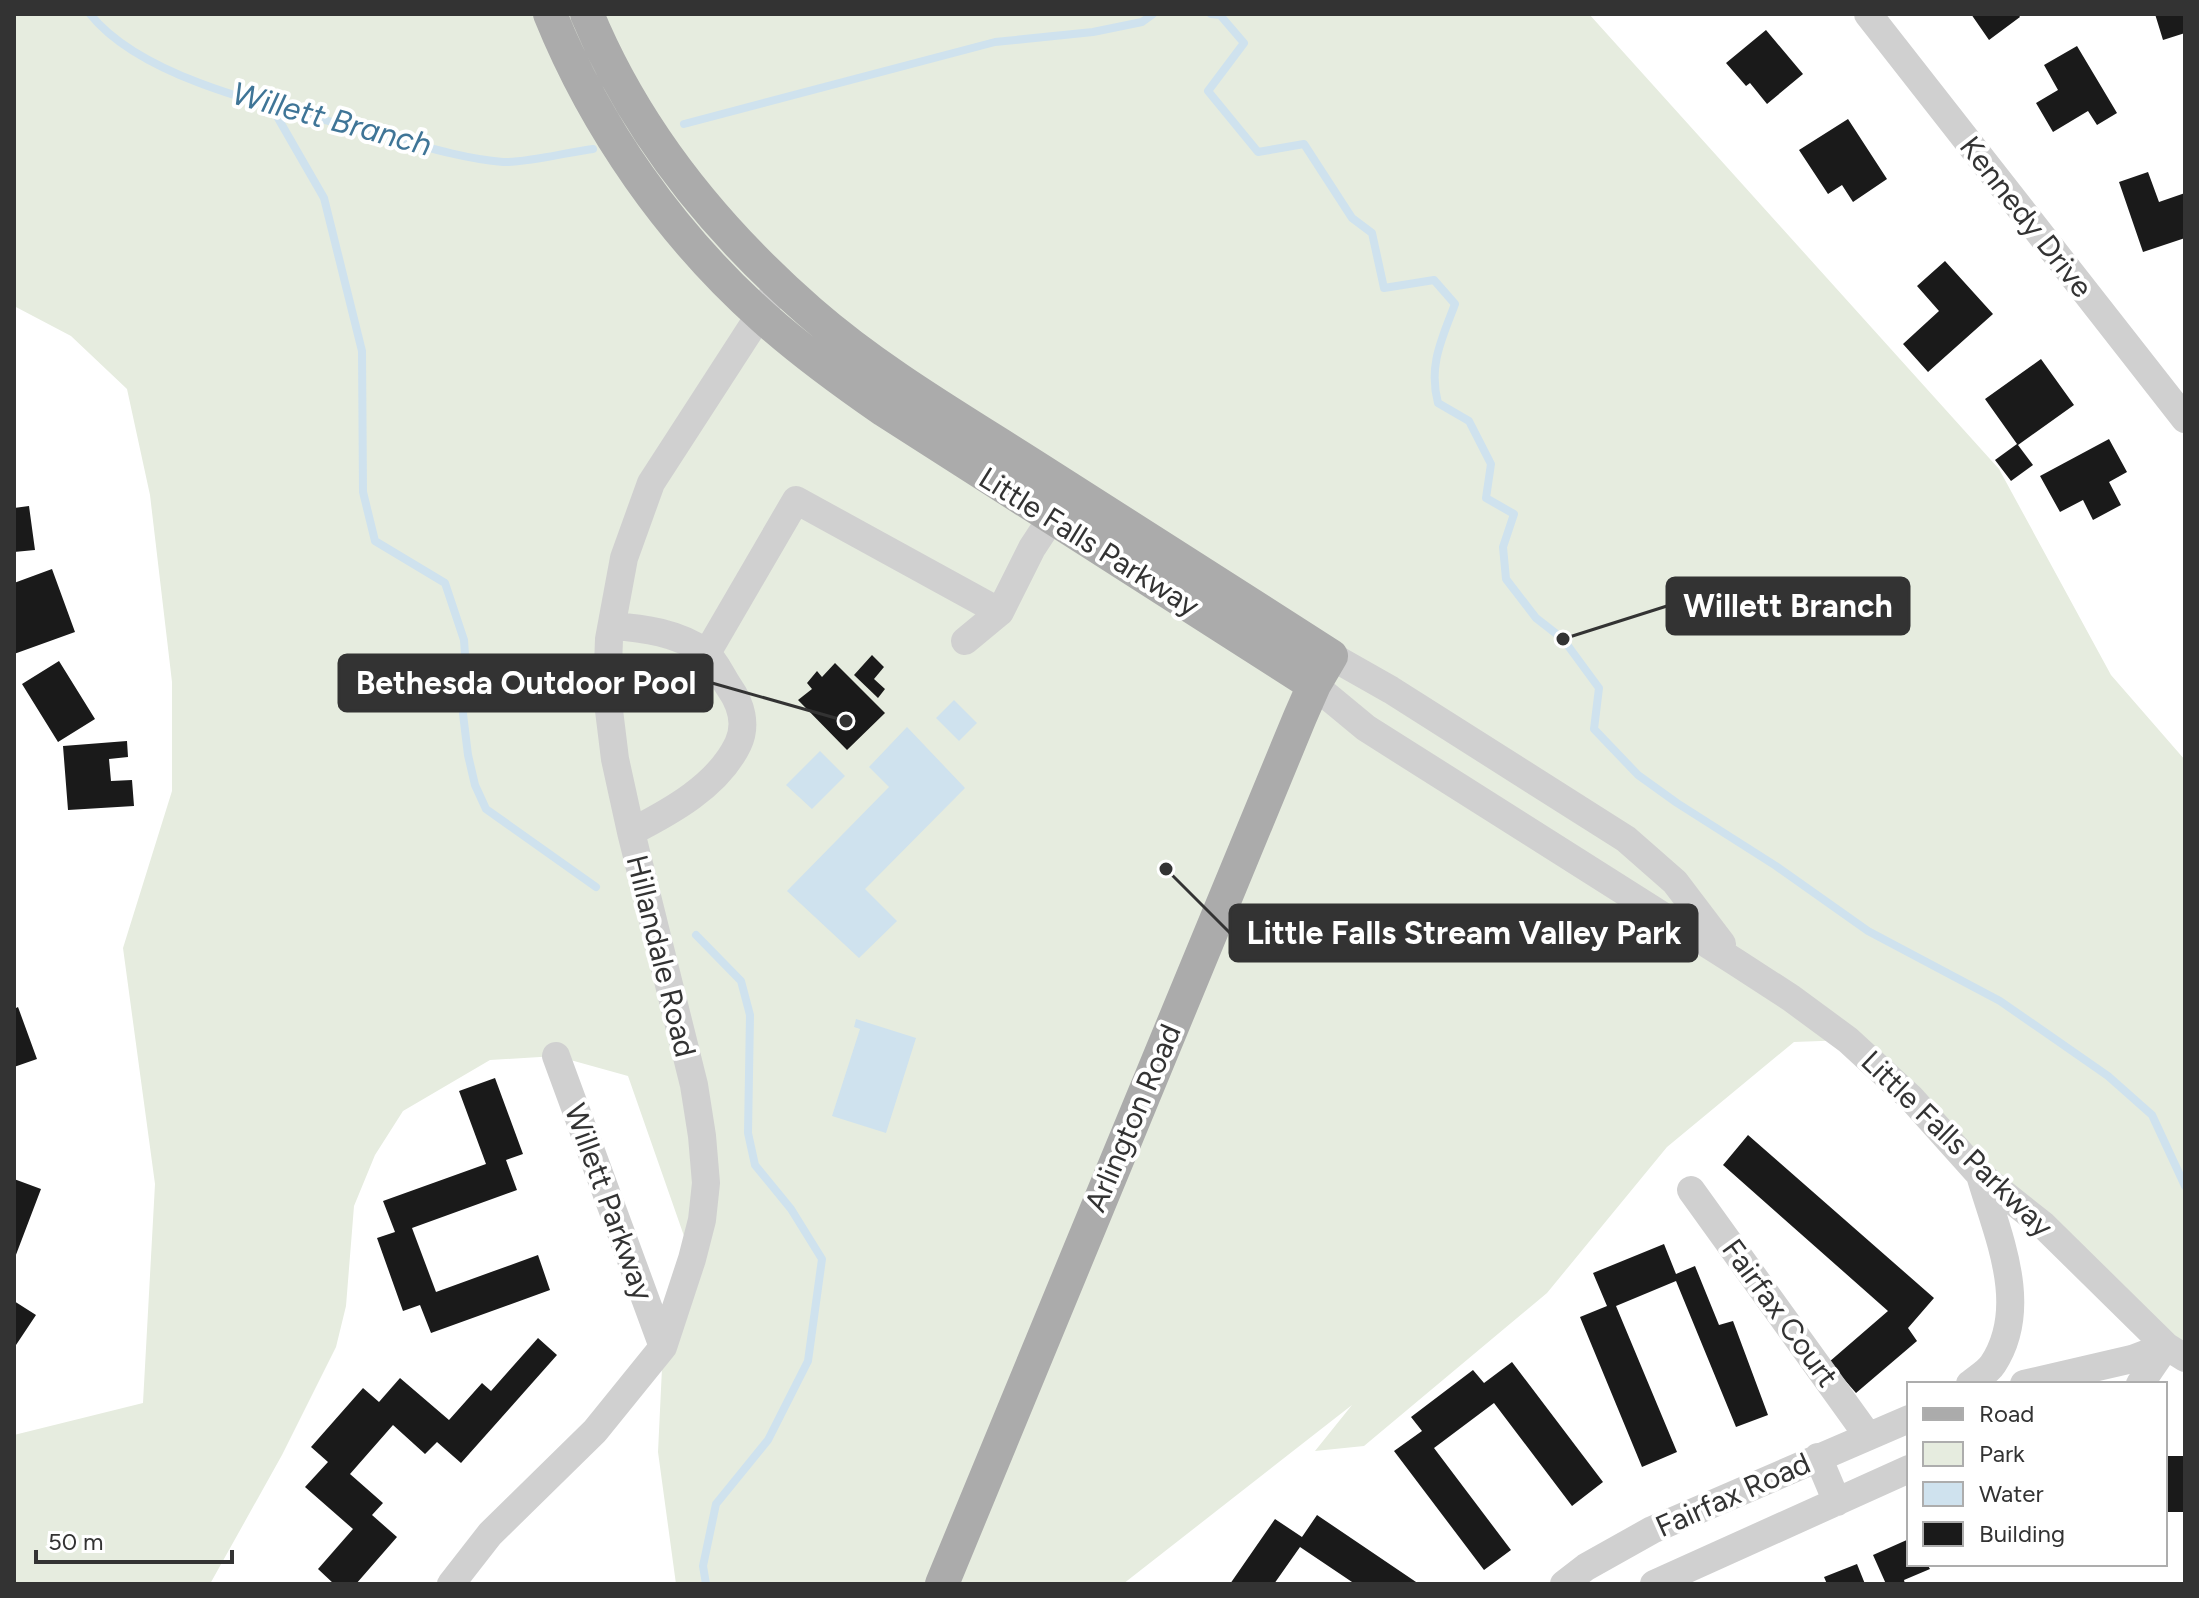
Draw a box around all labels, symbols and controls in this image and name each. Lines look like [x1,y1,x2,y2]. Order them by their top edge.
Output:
water label: Willett Branch [228,74,436,164]
street label: Kennedy Drive [1952,129,2101,305]
street label: Little Falls Parkway [972,459,1206,624]
callout: Willett Branch [1667,578,1909,634]
text: Willett Branch [1683,587,1893,625]
callout: Bethesda Outdoor Pool [339,655,712,711]
text: Bethesda Outdoor Pool [356,664,696,702]
street label: Hillandale Road [618,851,704,1061]
callout: Little Falls Stream Valley Park [1230,905,1697,961]
text: Little Falls Stream Valley Park [1246,914,1682,952]
street label: Arlington Road [1076,1018,1189,1217]
street label: Little Falls Parkway [1854,1043,2061,1245]
street label: Willett Parkway [557,1098,662,1305]
street label: Fairfax Court [1714,1232,1846,1394]
legend [1907,1382,2167,1566]
text: Road [1979,1399,2034,1428]
text: Park [1979,1439,2025,1468]
street label: Fairfax Road [1650,1444,1816,1545]
text: Water [1979,1479,2044,1508]
scale bar [36,1514,232,1564]
text: Building [1979,1519,2065,1548]
text: 50 m [48,1527,104,1556]

